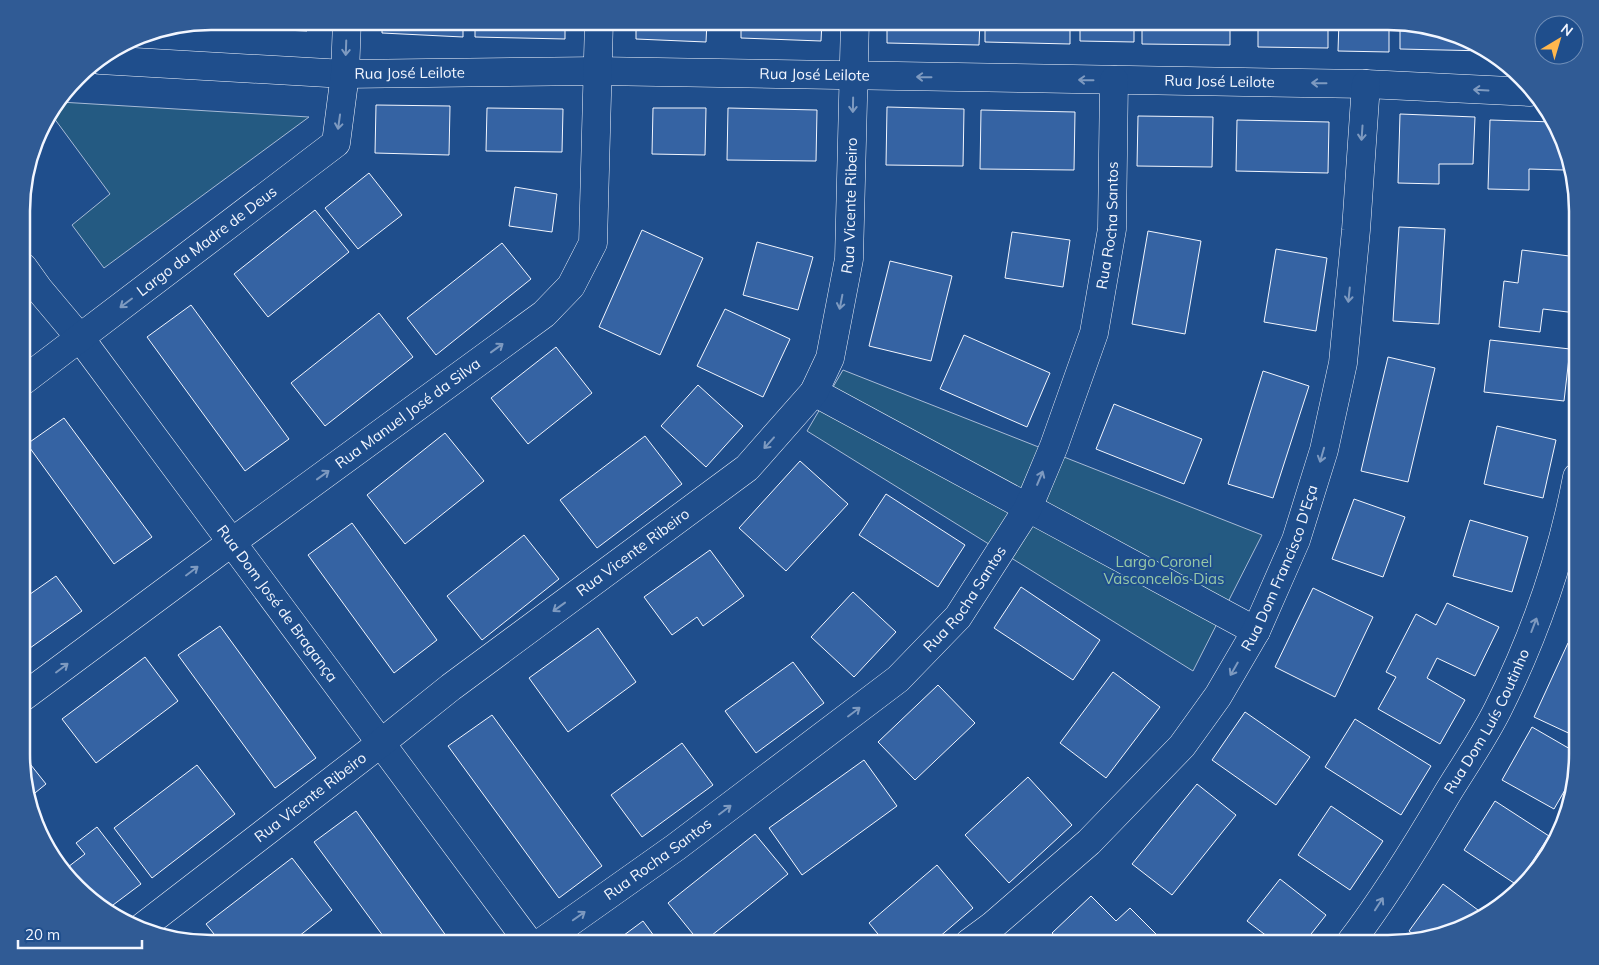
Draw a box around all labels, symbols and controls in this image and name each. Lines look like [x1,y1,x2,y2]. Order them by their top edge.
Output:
north arrow [1534,15,1584,65]
text: N [1557,19,1577,40]
one-way arrow [341,39,351,55]
street label: Rua José Leilote [354,63,465,83]
street label: Rua José Leilote [759,64,870,85]
street label: Rua José Leilote [1164,71,1275,91]
one-way arrow [916,72,932,82]
one-way arrow [1078,75,1094,85]
one-way arrow [1311,78,1327,88]
one-way arrow [1473,85,1489,94]
one-way arrow [848,96,858,113]
one-way arrow [333,114,343,130]
one-way arrow [1358,124,1367,140]
street label: Rua Vicente Ribeiro [836,137,861,275]
street label: Rua Rocha Santos [1092,161,1122,291]
street label: Largo da Madre de Deus [133,181,280,300]
one-way arrow [1344,286,1354,302]
one-way arrow [835,293,845,309]
one-way arrow [119,297,132,308]
one-way arrow [490,343,504,353]
street label: Rua Manuel José da Silva [331,354,484,473]
one-way arrow [763,436,775,449]
one-way arrow [1317,446,1326,462]
one-way arrow [316,470,330,480]
one-way arrow [1036,471,1045,487]
street label: Rua Dom Francisco D'Eça [1236,482,1322,654]
street label: Rua Vicente Ribeiro [572,504,693,600]
street label: Rua Dom José de Bragança [213,521,342,686]
street label: Rua Rocha Santos [919,542,1010,656]
park label: Largo Coronel Vasconcelos Dias [1104,552,1224,588]
one-way arrow [185,566,199,576]
one-way arrow [552,602,566,612]
one-way arrow [1530,618,1539,633]
street label: Rua Dom Luís Coutinho [1439,646,1533,797]
one-way arrow [1228,661,1238,675]
one-way arrow [55,663,69,673]
one-way arrow [847,707,861,717]
street label: Rua Vicente Ribeiro [250,748,370,846]
one-way arrow [718,805,732,815]
street label: Rua Rocha Santos [600,813,715,904]
one-way arrow [1373,897,1384,911]
one-way arrow [572,910,585,921]
scale bar [18,918,141,950]
text: 20 m [25,925,60,944]

